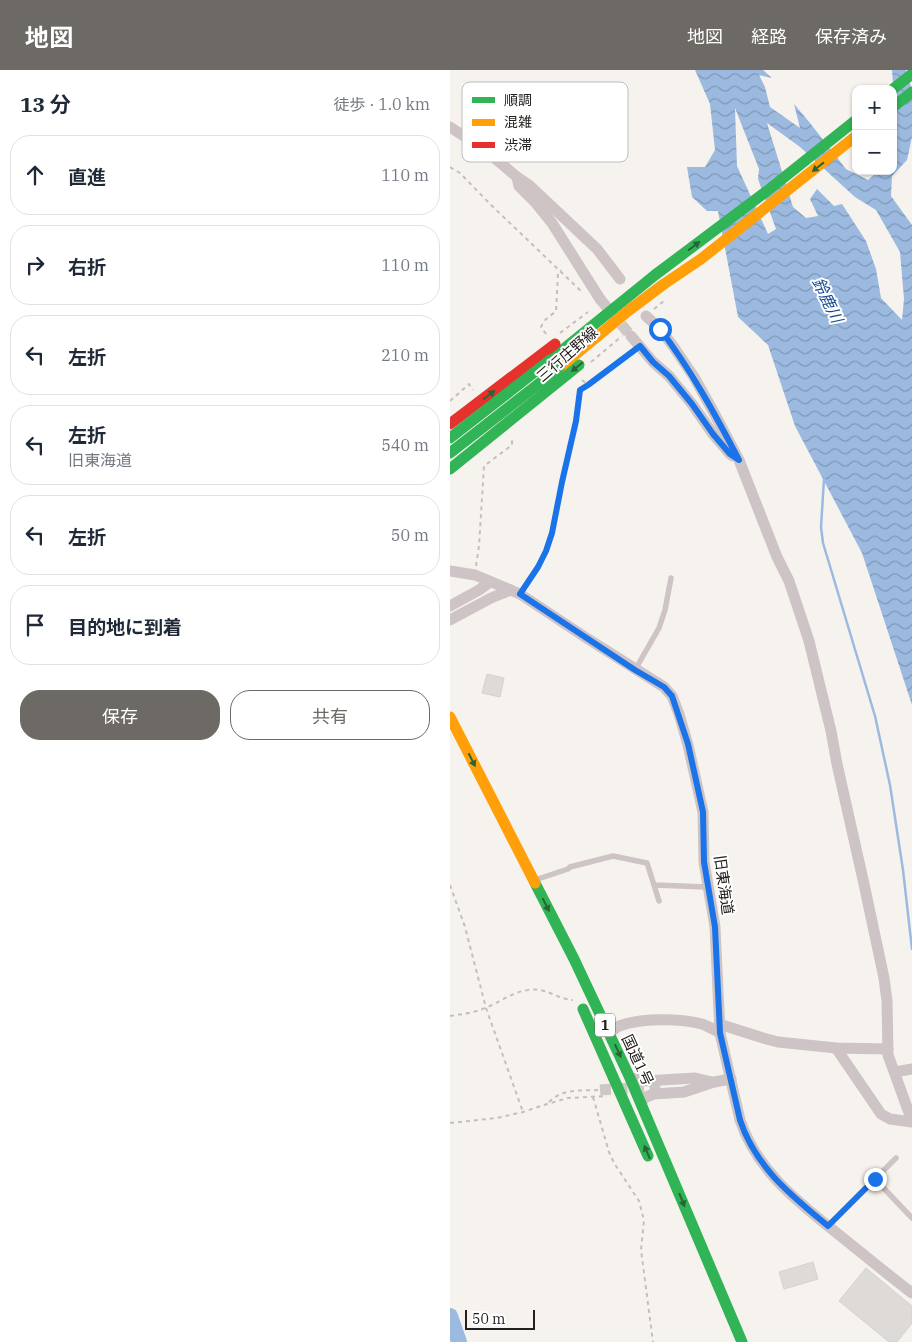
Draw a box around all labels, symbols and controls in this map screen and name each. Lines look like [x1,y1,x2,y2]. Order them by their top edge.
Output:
text: 地図 [25,21,73,53]
text: 地図 [687,25,723,48]
text: 経路 [751,25,787,48]
text: 保存済み [815,25,887,48]
legend [462,82,628,162]
map controls [852,85,897,175]
button: + [852,85,897,130]
text: 13 分 [20,90,71,118]
text: 順調 [504,91,532,109]
text: 徒歩 · 1.0 km [334,94,430,114]
text: 混雑 [504,113,532,131]
button: − [852,130,897,175]
text: 渋滞 [504,136,532,154]
icon: ahead [21,161,49,189]
one-way arrow [811,161,824,172]
text: 直進 [68,165,106,189]
text: 110 m [381,165,429,185]
one-way arrow [687,241,701,251]
icon: right [21,251,49,279]
text: 右折 [68,255,106,279]
text: 110 m [381,255,429,275]
water label: 鈴鹿川 [808,274,848,328]
route start [649,318,672,341]
street label: 三行庄野線 [532,322,602,386]
icon: left [21,341,49,369]
text: 左折 [68,345,106,369]
text: 210 m [381,345,429,365]
one-way arrow [571,361,584,372]
one-way arrow [482,389,495,400]
text: 左折 [68,423,106,447]
icon: left [21,431,49,459]
text: 540 m [381,435,429,455]
text: 旧東海道 [68,450,132,470]
icon: left [21,521,49,549]
text: 左折 [68,525,106,549]
text: 50 m [391,525,429,545]
icon: arrive [21,611,49,639]
text: 目的地に到着 [68,615,182,639]
button: 保存 [20,690,220,740]
button: 共有 [230,690,430,740]
one-way arrow [468,753,476,768]
street label: 旧東海道 [710,854,738,916]
one-way arrow [542,898,550,912]
road number: 1 [595,1014,615,1036]
street label: 国道1号 [618,1032,658,1088]
one-way arrow [614,1044,622,1058]
one-way arrow [642,1145,650,1159]
route end [864,1168,887,1191]
one-way arrow [678,1193,686,1207]
scale bar [465,1307,535,1330]
text: 50 m [472,1310,505,1328]

